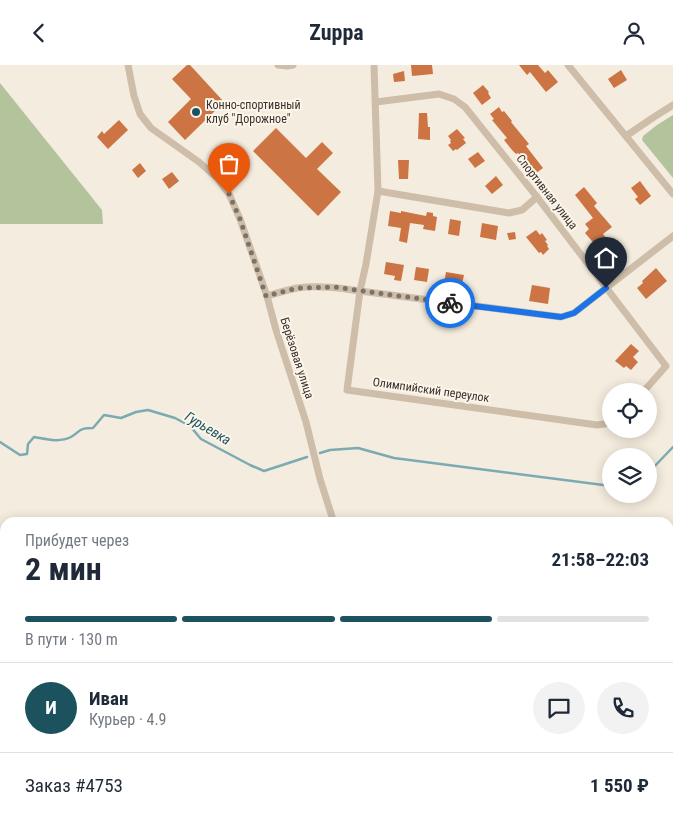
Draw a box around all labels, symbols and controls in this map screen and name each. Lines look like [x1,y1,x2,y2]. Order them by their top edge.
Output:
icon: back [25,19,53,47]
icon: person [620,19,648,47]
text: Zuppa [309,20,364,45]
place label: Конно-спортивный клуб "Дорожное" [206,98,301,126]
marker: Конно-спортивный клуб "Дорожное" [190,106,202,118]
pin [208,143,250,194]
icon: bag [215,150,243,178]
street label: Спортивная улица [513,152,581,232]
pin [585,237,627,288]
icon: home [592,244,620,272]
courier [425,278,475,328]
icon: bike [436,289,464,317]
street label: Берёзовая улица [277,316,317,401]
street label: Олимпийский переулок [372,375,490,405]
map controls [602,383,657,503]
button: locate [602,383,657,438]
water label: Гурьевка [182,408,234,448]
button: layers [602,448,657,503]
text: Прибудет через [25,531,129,550]
text: 21:58–22:03 [551,548,649,571]
text: 2 мин [25,550,102,588]
text: В пути · 130 m [25,630,118,649]
button: chat [533,682,585,734]
button: phone [597,682,649,734]
text: Иван [89,687,128,710]
text: И [45,696,57,719]
text: Курьер · 4.9 [89,710,167,729]
text: Заказ #4753 [25,774,123,797]
text: 1 550 ₽ [590,774,649,797]

